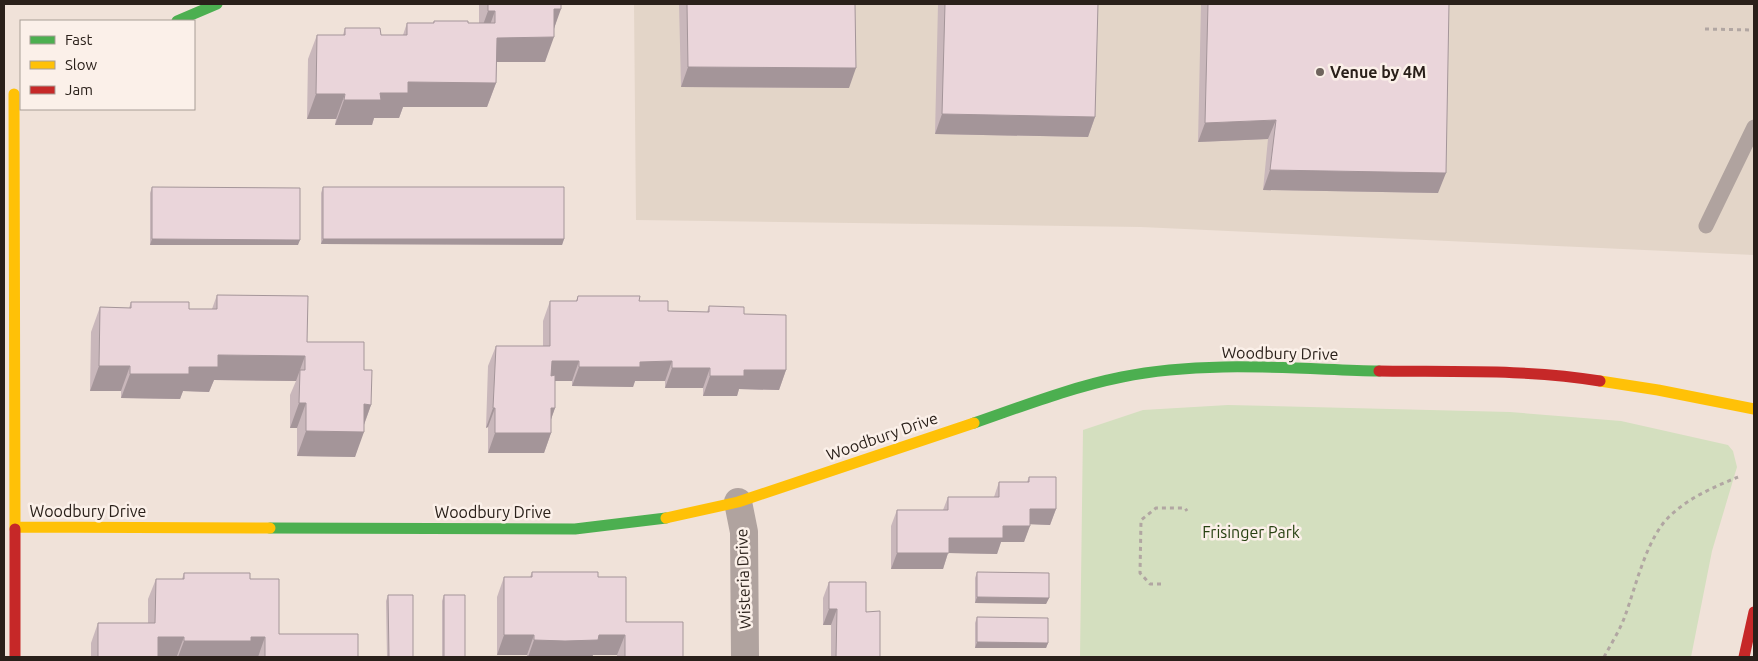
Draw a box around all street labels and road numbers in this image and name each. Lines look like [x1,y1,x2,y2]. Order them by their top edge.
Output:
street label: Woodbury Drive [1221,343,1339,363]
street label: Woodbury Drive [824,408,940,464]
street label: Woodbury Drive [30,502,146,520]
street label: Woodbury Drive [435,503,551,521]
street label: Wisteria Drive [732,528,754,630]

